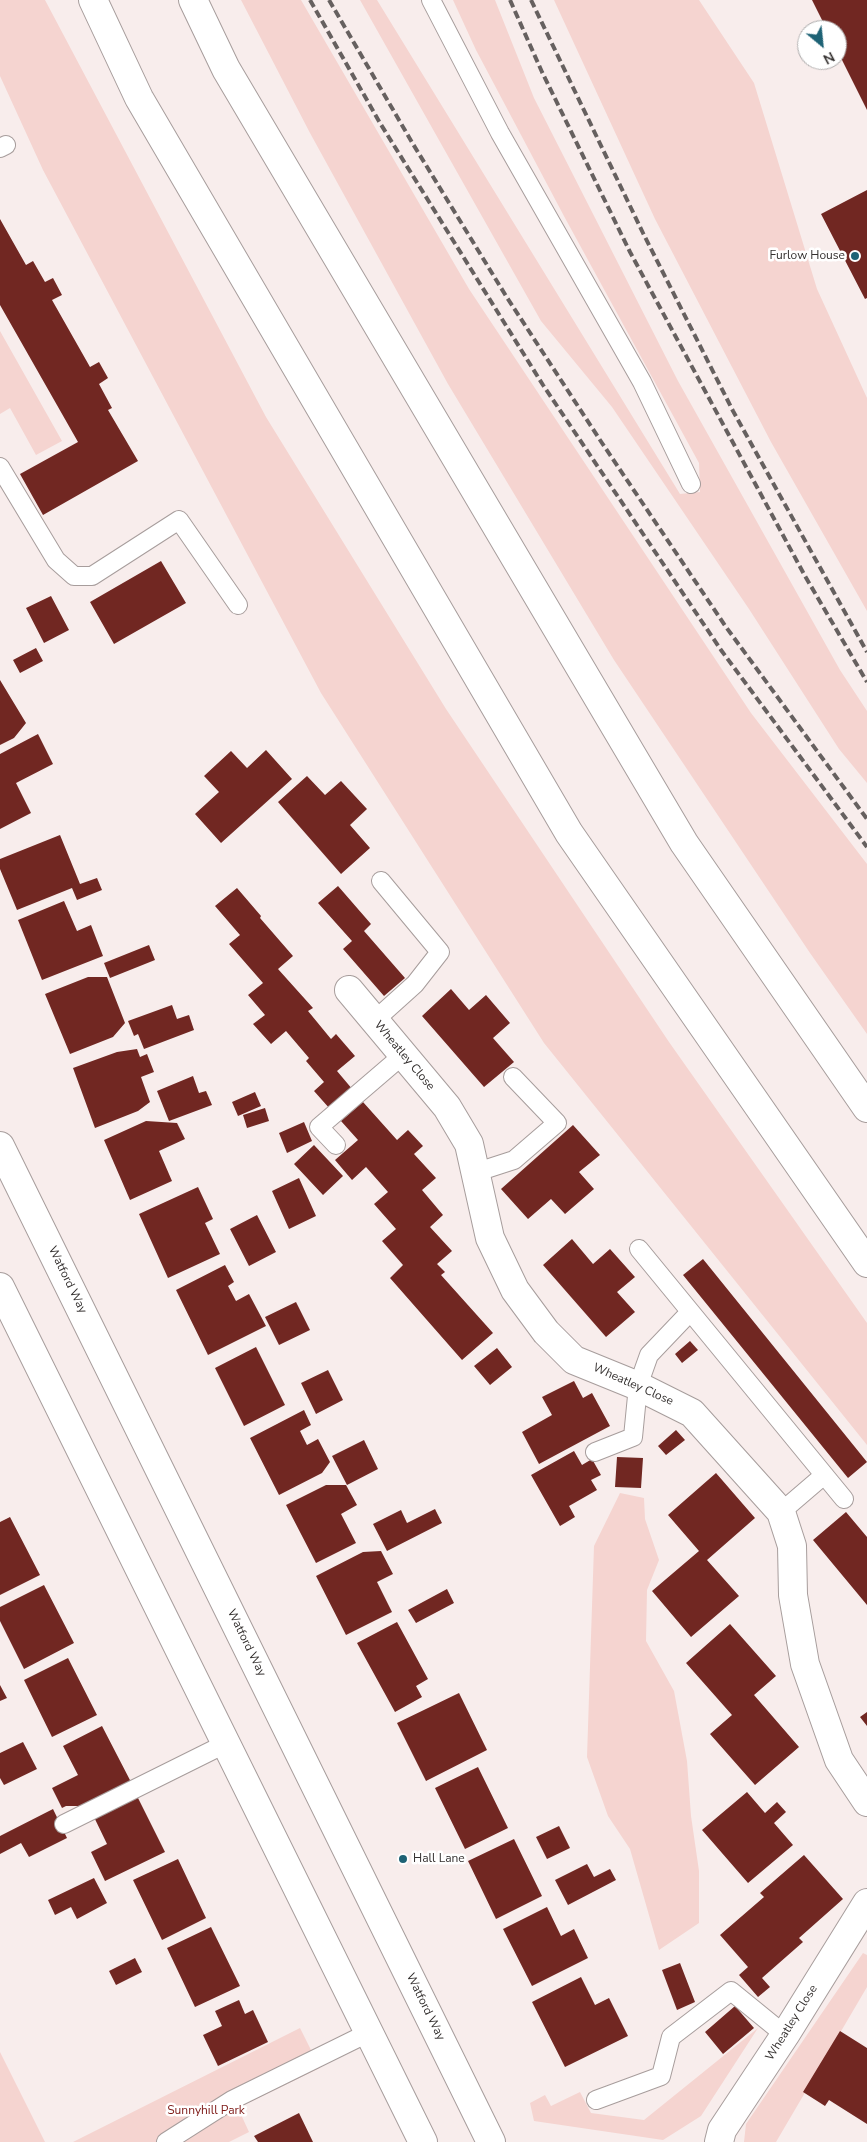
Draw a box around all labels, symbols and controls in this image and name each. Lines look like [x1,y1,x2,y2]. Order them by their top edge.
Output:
north arrow [797,20,847,70]
text: N [820,47,838,69]
place label: Furlow House [770,249,845,263]
marker: Furlow House [849,250,861,262]
street label: Wheatley Close [371,1018,437,1094]
street label: Watford Way [45,1244,89,1316]
street label: Wheatley Close [591,1361,675,1409]
street label: Watford Way [224,1607,268,1679]
place label: Hall Lane [413,1852,465,1866]
marker: Hall Lane [397,1853,409,1865]
street label: Watford Way [403,1971,447,2043]
street label: Wheatley Close [763,1983,821,2063]
park label: Sunnyhill Park [167,2104,245,2118]

